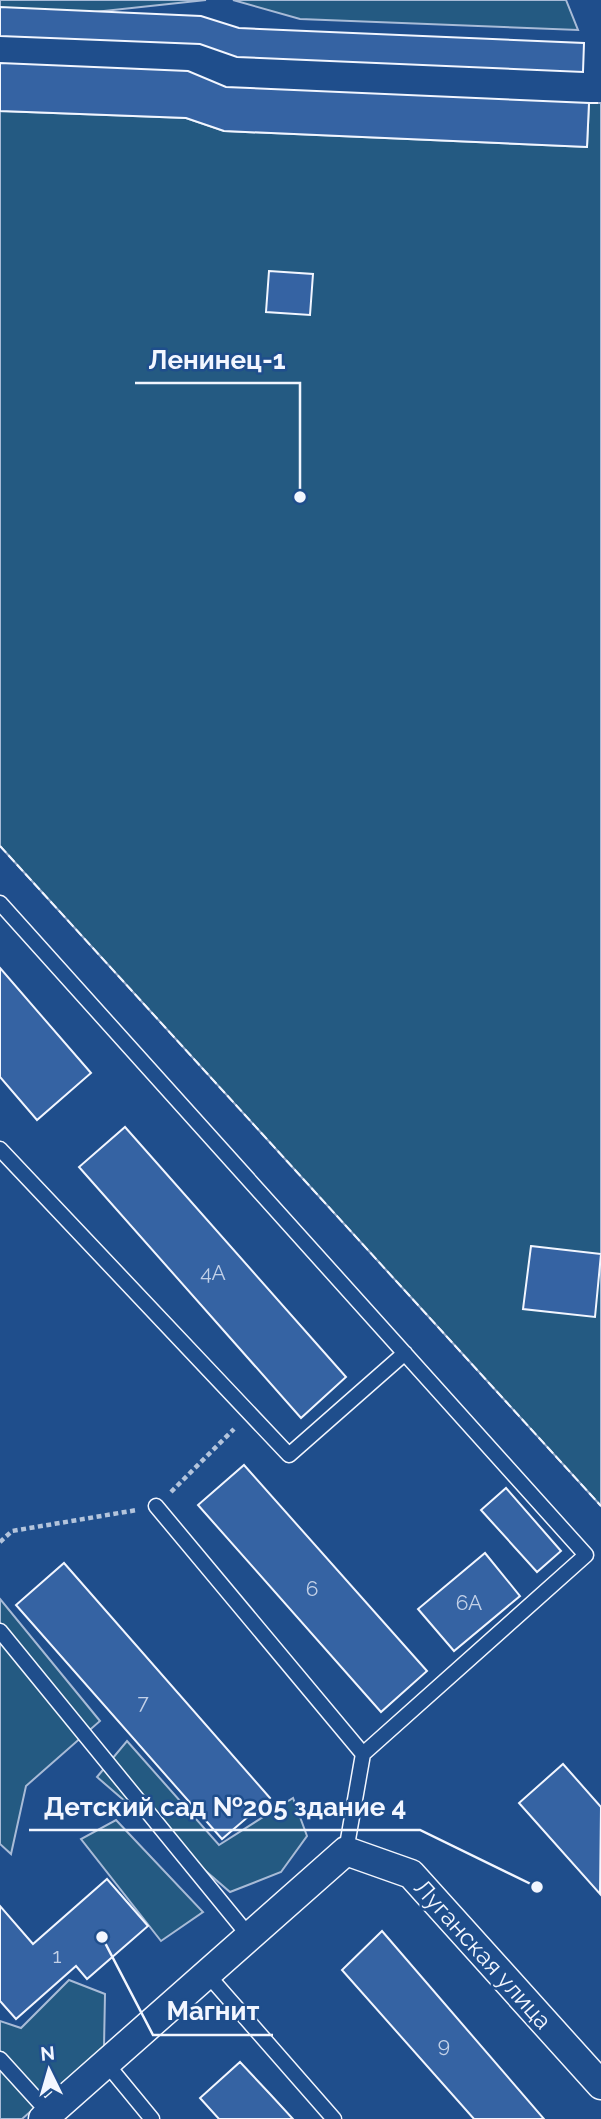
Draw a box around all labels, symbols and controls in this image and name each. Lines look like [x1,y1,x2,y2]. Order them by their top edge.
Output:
callout: Ленинец-1 [135,336,300,383]
text: Ленинец-1 [148,345,286,375]
house number: 4А [200,1260,226,1285]
house number: 6 [306,1576,318,1601]
house number: 6А [456,1590,482,1615]
house number: 7 [137,1689,149,1714]
callout: Детский сад №205 здание 4 [29,1783,420,1830]
text: Детский сад №205 здание 4 [44,1792,406,1822]
street label: Луганская улица [408,1873,558,2035]
house number: 1 [53,1943,62,1968]
callout: Магнит [153,1988,273,2035]
text: Магнит [167,1996,259,2026]
house number: 9 [438,2032,450,2057]
north arrow [14,2035,84,2105]
text: N [39,2041,56,2065]

